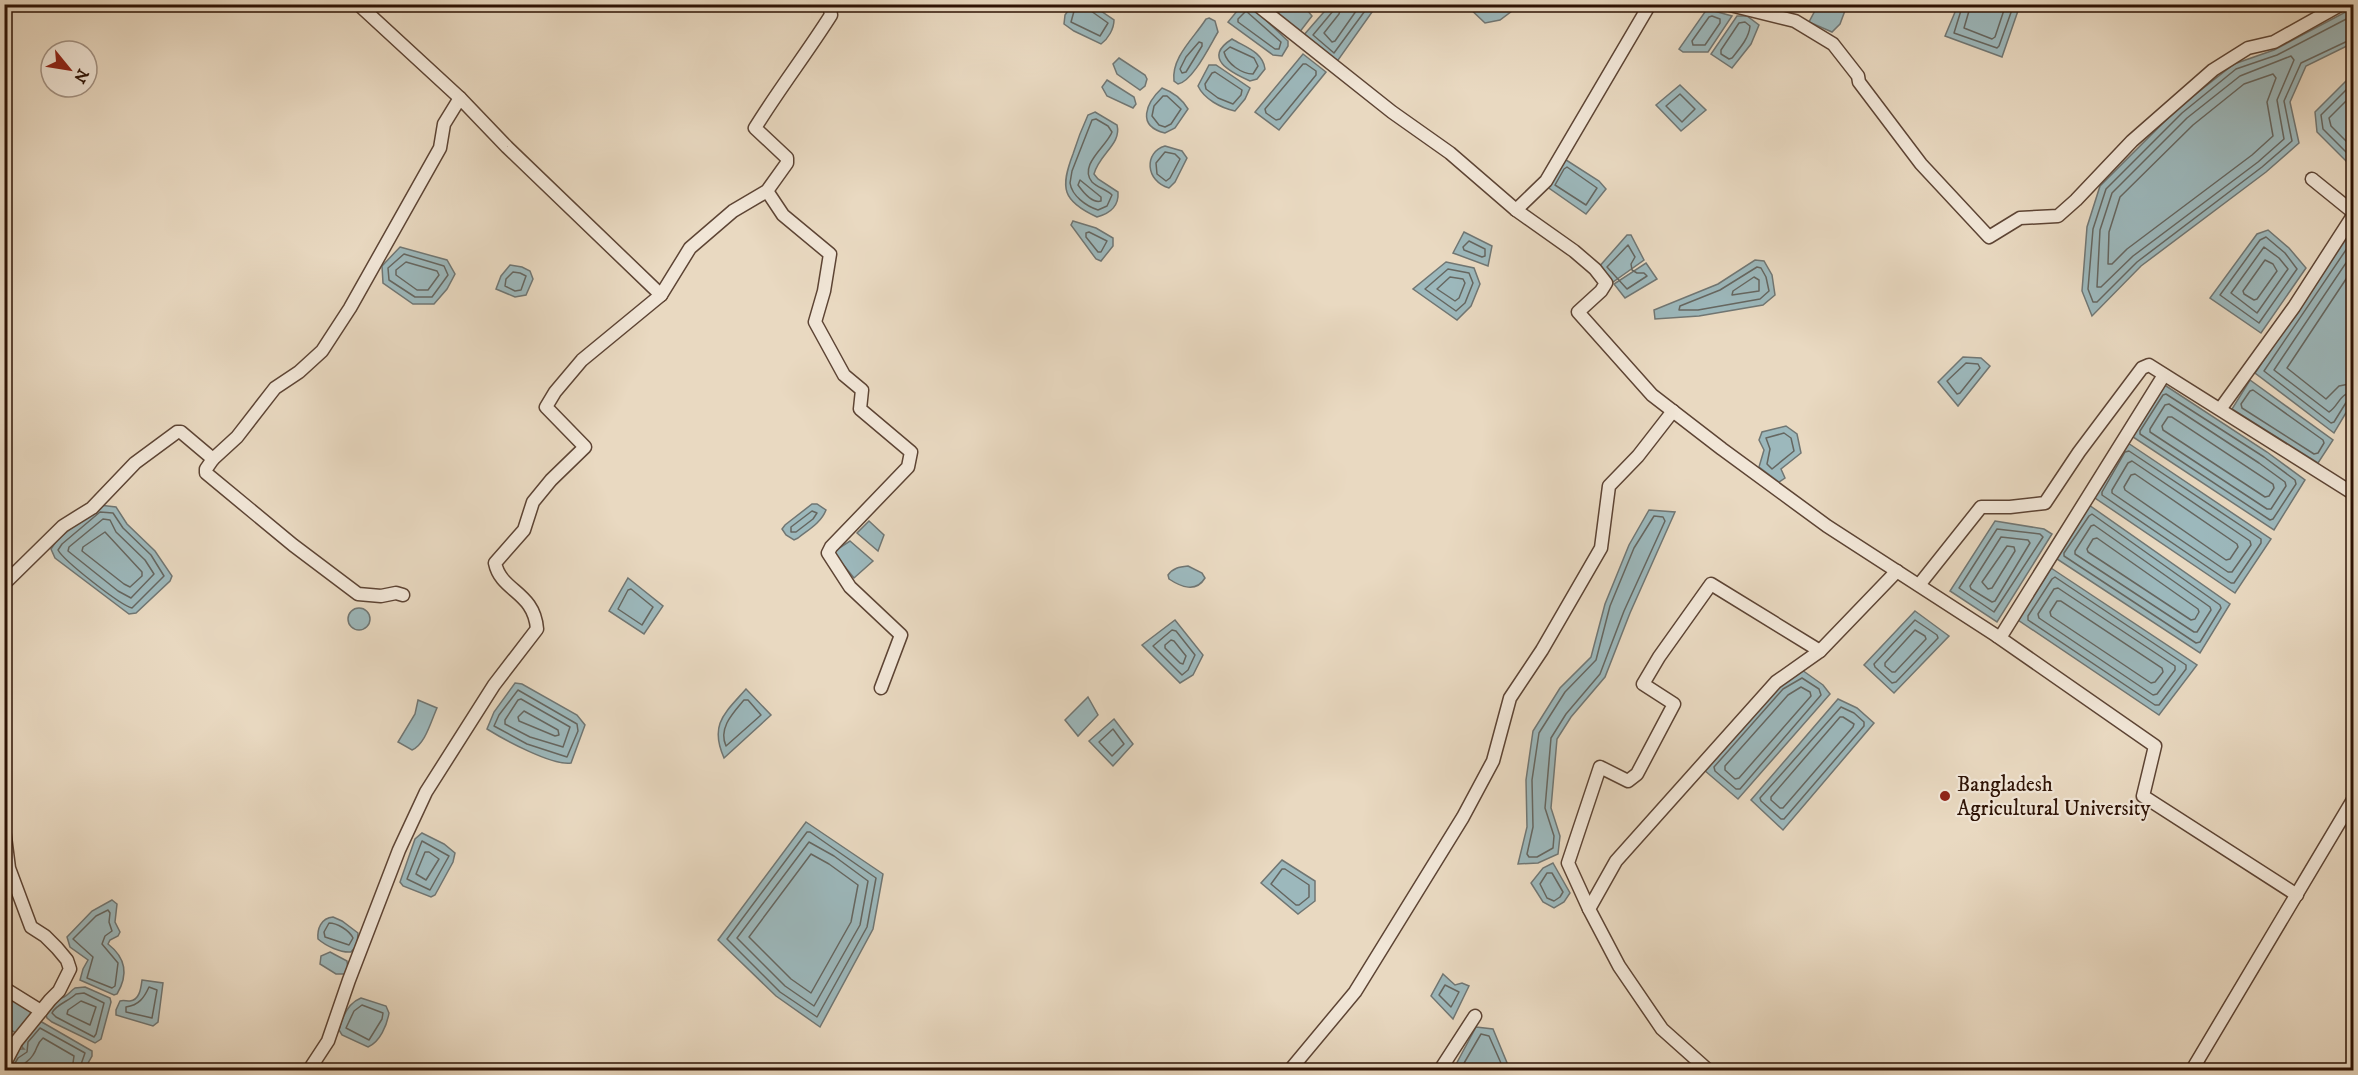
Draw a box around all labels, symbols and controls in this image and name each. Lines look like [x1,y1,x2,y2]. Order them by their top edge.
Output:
north arrow [39,39,99,99]
text: N [69,65,93,87]
place label: Bangladesh Agricultural University [1957,772,2152,822]
marker: Bangladesh Agricultural University [1938,789,1952,803]

